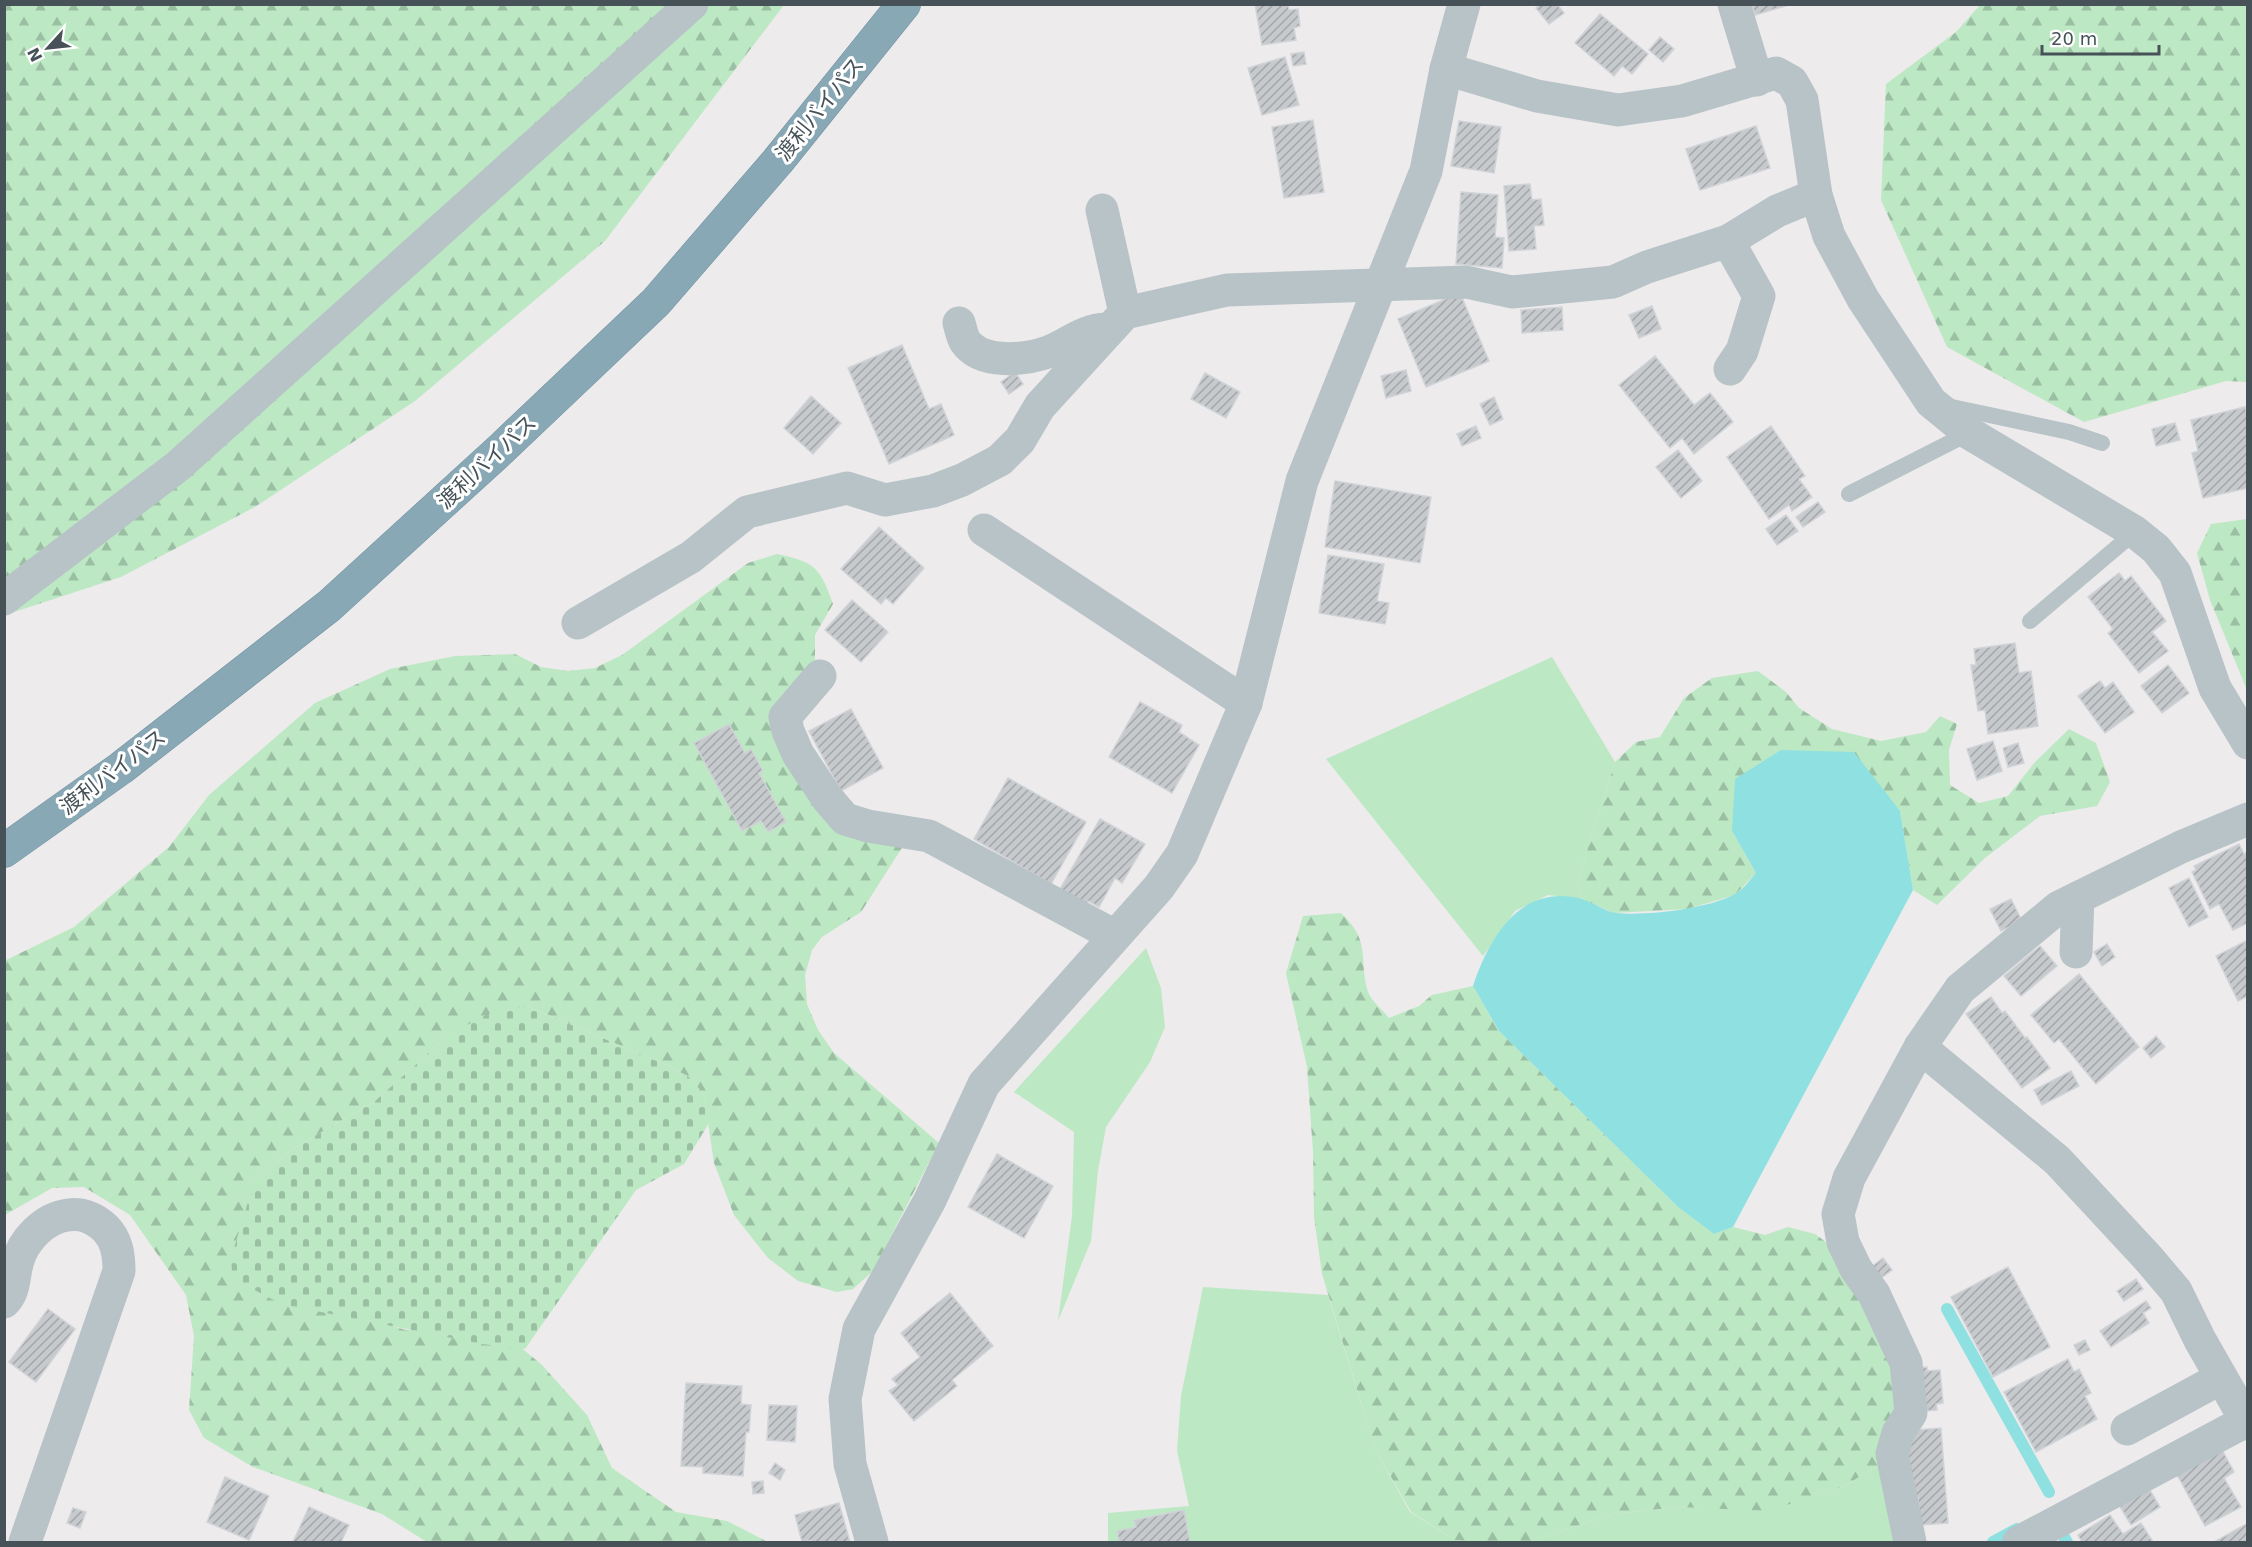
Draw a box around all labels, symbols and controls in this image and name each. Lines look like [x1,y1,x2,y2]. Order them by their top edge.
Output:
north arrow [18,18,78,78]
scale bar [2042,18,2159,56]
text: 20 m [2051,28,2097,49]
text: N [24,44,47,65]
street label: 渡利バイパス [771,53,869,165]
street label: 渡利バイパス [433,410,541,514]
street label: 渡利バイパス [56,725,170,819]

